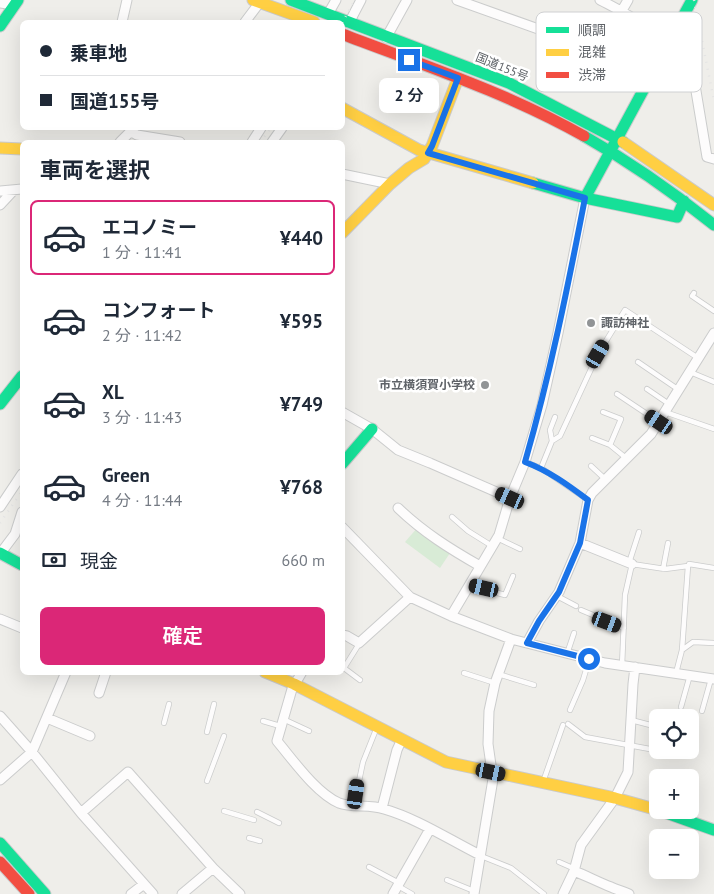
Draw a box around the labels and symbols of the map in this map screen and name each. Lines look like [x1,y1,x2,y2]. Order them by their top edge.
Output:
legend [536,12,702,92]
text: 順調 [578,21,606,39]
text: 混雑 [578,43,606,61]
route end [398,49,420,71]
street label: 国道155号 [474,49,531,84]
text: 渋滞 [578,66,606,84]
callout: 2 分 [379,78,439,112]
place label: 諏訪神社 [601,315,649,330]
marker: 諏訪神社 [585,317,597,329]
car [584,337,611,371]
place label: 市立横須賀小学校 [379,377,475,392]
marker: 市立横須賀小学校 [479,379,491,391]
car [642,407,675,437]
car [493,485,526,511]
car [467,577,500,599]
car [590,610,623,634]
route start [578,648,600,670]
car [474,762,507,782]
car [346,778,365,810]

